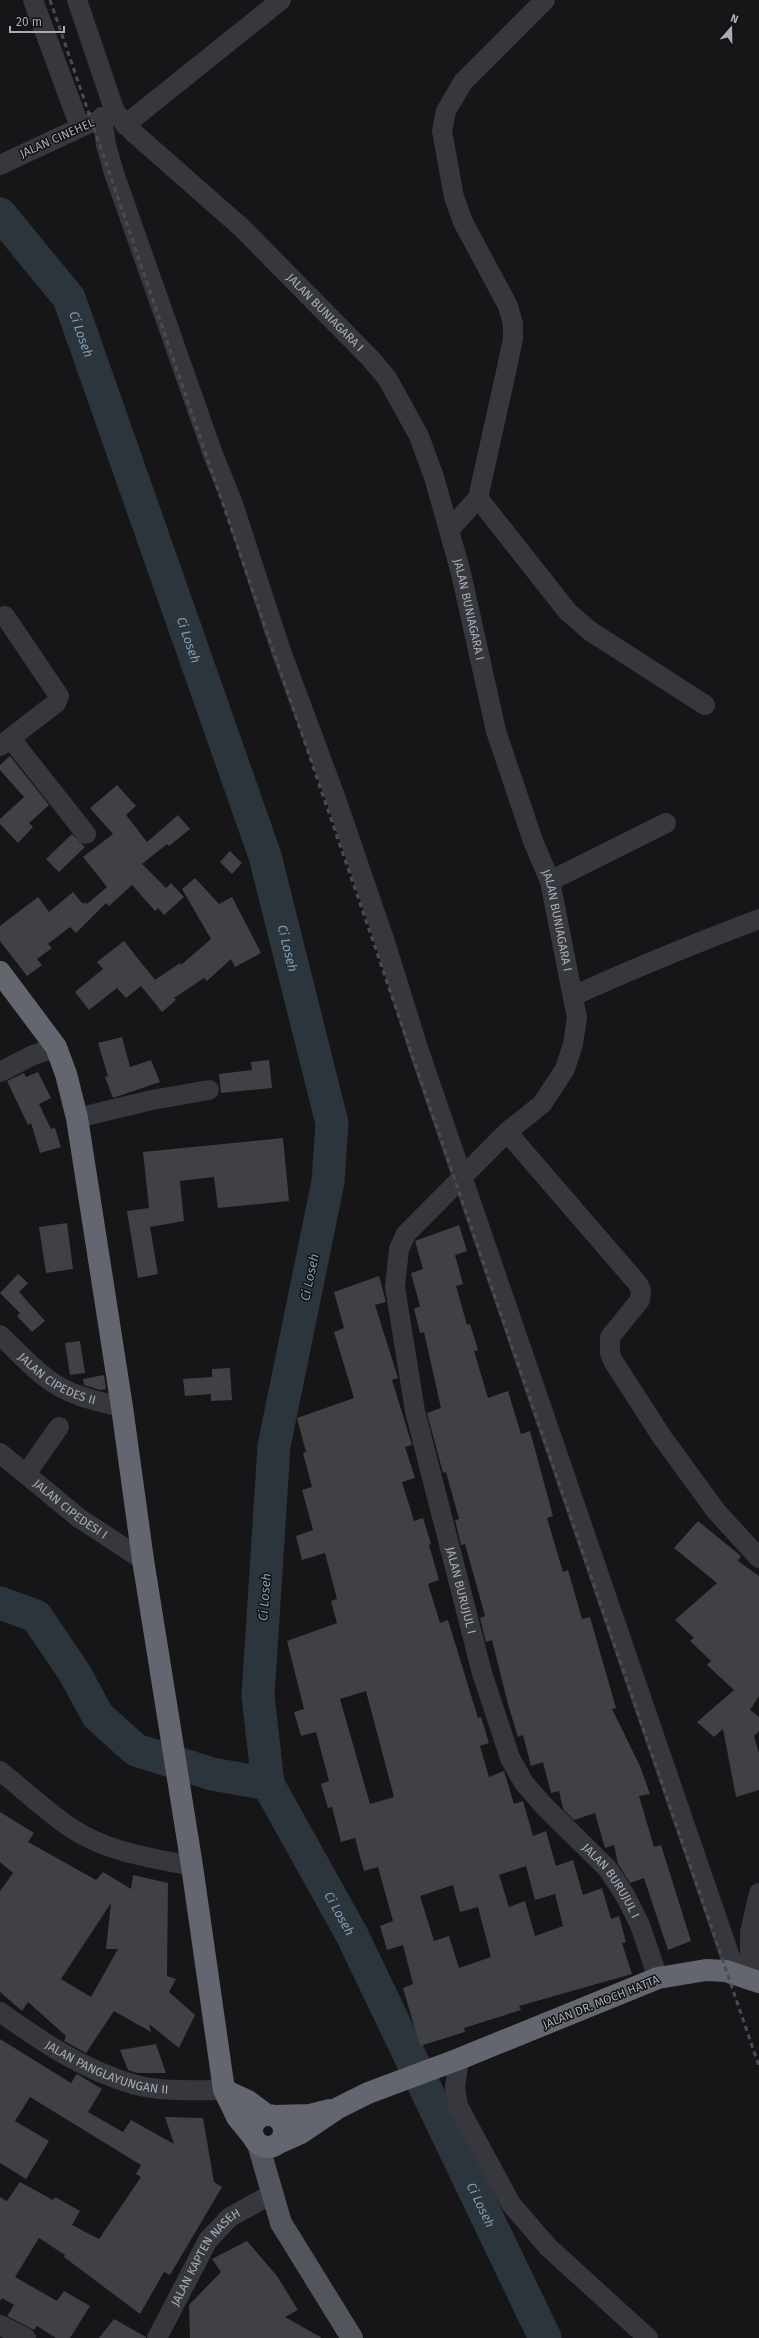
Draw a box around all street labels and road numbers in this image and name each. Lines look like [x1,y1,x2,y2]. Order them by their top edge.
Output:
street label: JALAN CINEHEL [18,115,96,161]
street label: JALAN BUNIAGARA I [284,271,367,354]
street label: JALAN BUNIAGARA I [450,557,487,662]
street label: JALAN BUNIAGARA I [539,867,575,973]
street label: JALAN CIPEDES II [15,1350,97,1407]
street label: JALAN CIPEDESI I [31,1476,110,1542]
street label: JALAN BURUJUL I [443,1545,479,1635]
street label: JALAN BURUJUL I [579,1841,642,1920]
street label: JALAN DR. MOCH HATTA [541,1972,661,2032]
street label: JALAN PANGLAYUNGAN II [43,2038,169,2097]
street label: JALAN KAPTEN NASEH [168,2206,243,2308]

